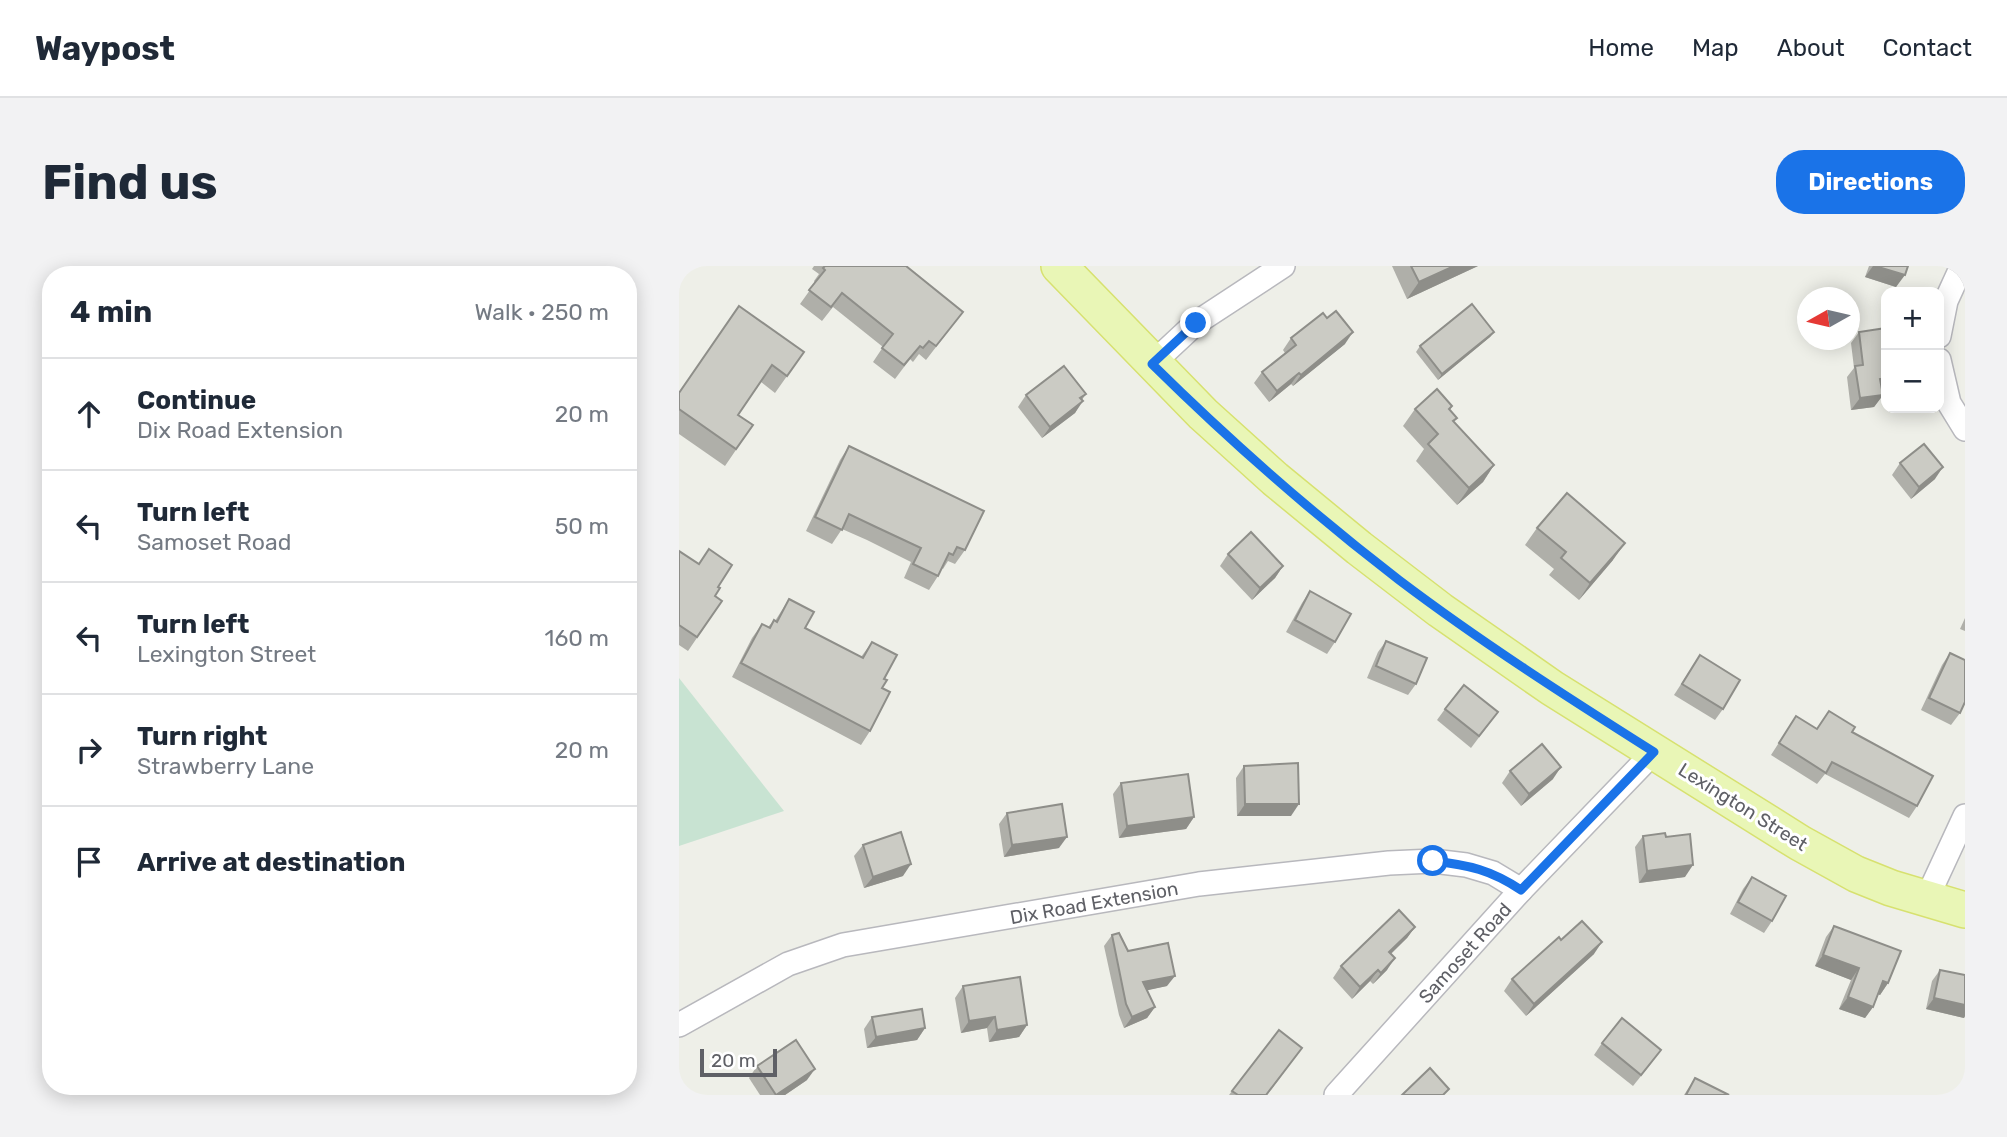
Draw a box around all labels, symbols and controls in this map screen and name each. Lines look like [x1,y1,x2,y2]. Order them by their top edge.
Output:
text: Waypost [35,29,175,68]
text: Home [1588,34,1654,62]
text: Map [1692,34,1739,62]
text: About [1777,34,1845,62]
text: Contact [1883,34,1972,62]
button: Directions [1776,150,1965,214]
text: Find us [42,153,218,211]
north arrow [1797,287,1860,350]
map controls [1881,287,1944,413]
button: + [1881,287,1944,350]
text: 4 min [70,294,152,330]
text: Walk · 250 m [474,298,609,326]
route end [1180,307,1211,338]
button: − [1881,350,1944,413]
text: Continue [137,385,256,416]
icon: ahead [70,395,108,433]
text: 20 m [555,400,609,428]
text: Dix Road Extension [137,416,343,444]
text: Turn left [137,497,249,528]
icon: left [70,507,108,545]
text: 50 m [555,512,609,540]
text: Samoset Road [137,528,291,556]
text: Turn left [137,609,249,640]
icon: left [70,619,108,657]
text: 160 m [545,624,609,652]
text: Lexington Street [137,640,316,668]
text: Turn right [137,721,267,752]
icon: right [70,731,108,769]
text: 20 m [555,736,609,764]
text: Strawberry Lane [137,752,314,780]
street label: Lexington Street [1674,758,1812,856]
icon: arrive [70,843,108,881]
route start [1417,845,1448,876]
text: Arrive at destination [137,847,405,878]
street label: Dix Road Extension [1008,877,1180,929]
street label: Samoset Road [1414,898,1516,1008]
scale bar [700,1046,777,1078]
text: 20 m [711,1049,756,1072]

